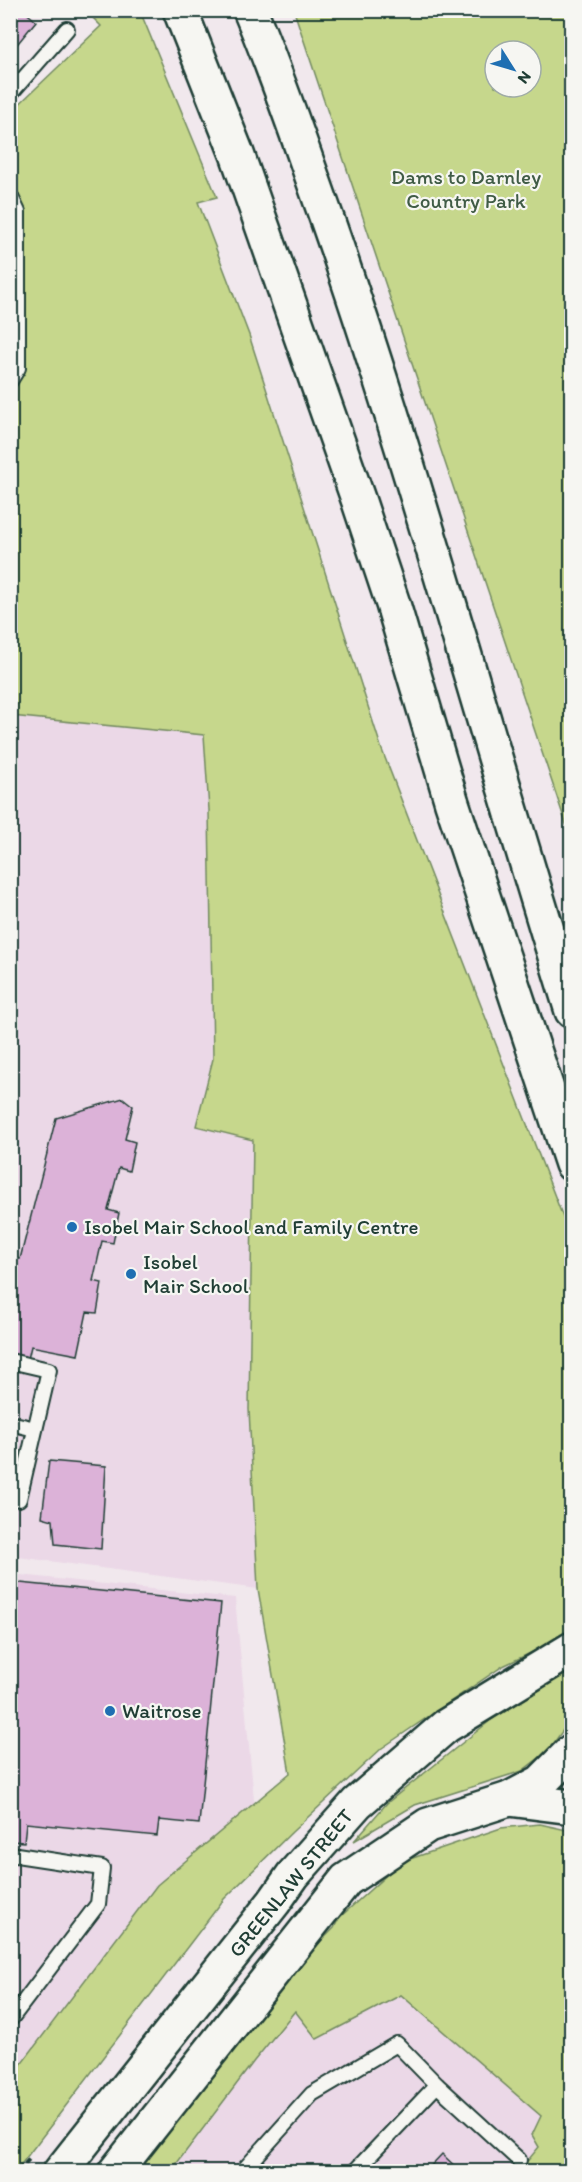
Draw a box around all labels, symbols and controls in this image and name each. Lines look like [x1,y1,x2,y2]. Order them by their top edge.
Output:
north arrow [483,39,543,99]
text: N [514,68,535,88]
park label: Dams to Darnley Country Park [391,164,541,213]
place label: Isobel Mair School and Family Centre [84,1214,418,1239]
marker: Isobel Mair School and Family Centre [65,1220,79,1234]
place label: Isobel Mair School [143,1249,249,1298]
marker: Isobel Mair School [124,1267,138,1281]
place label: Waitrose [122,1698,201,1723]
marker: Waitrose [103,1704,117,1718]
street label: GREENLAW STREET [223,1803,358,1962]

